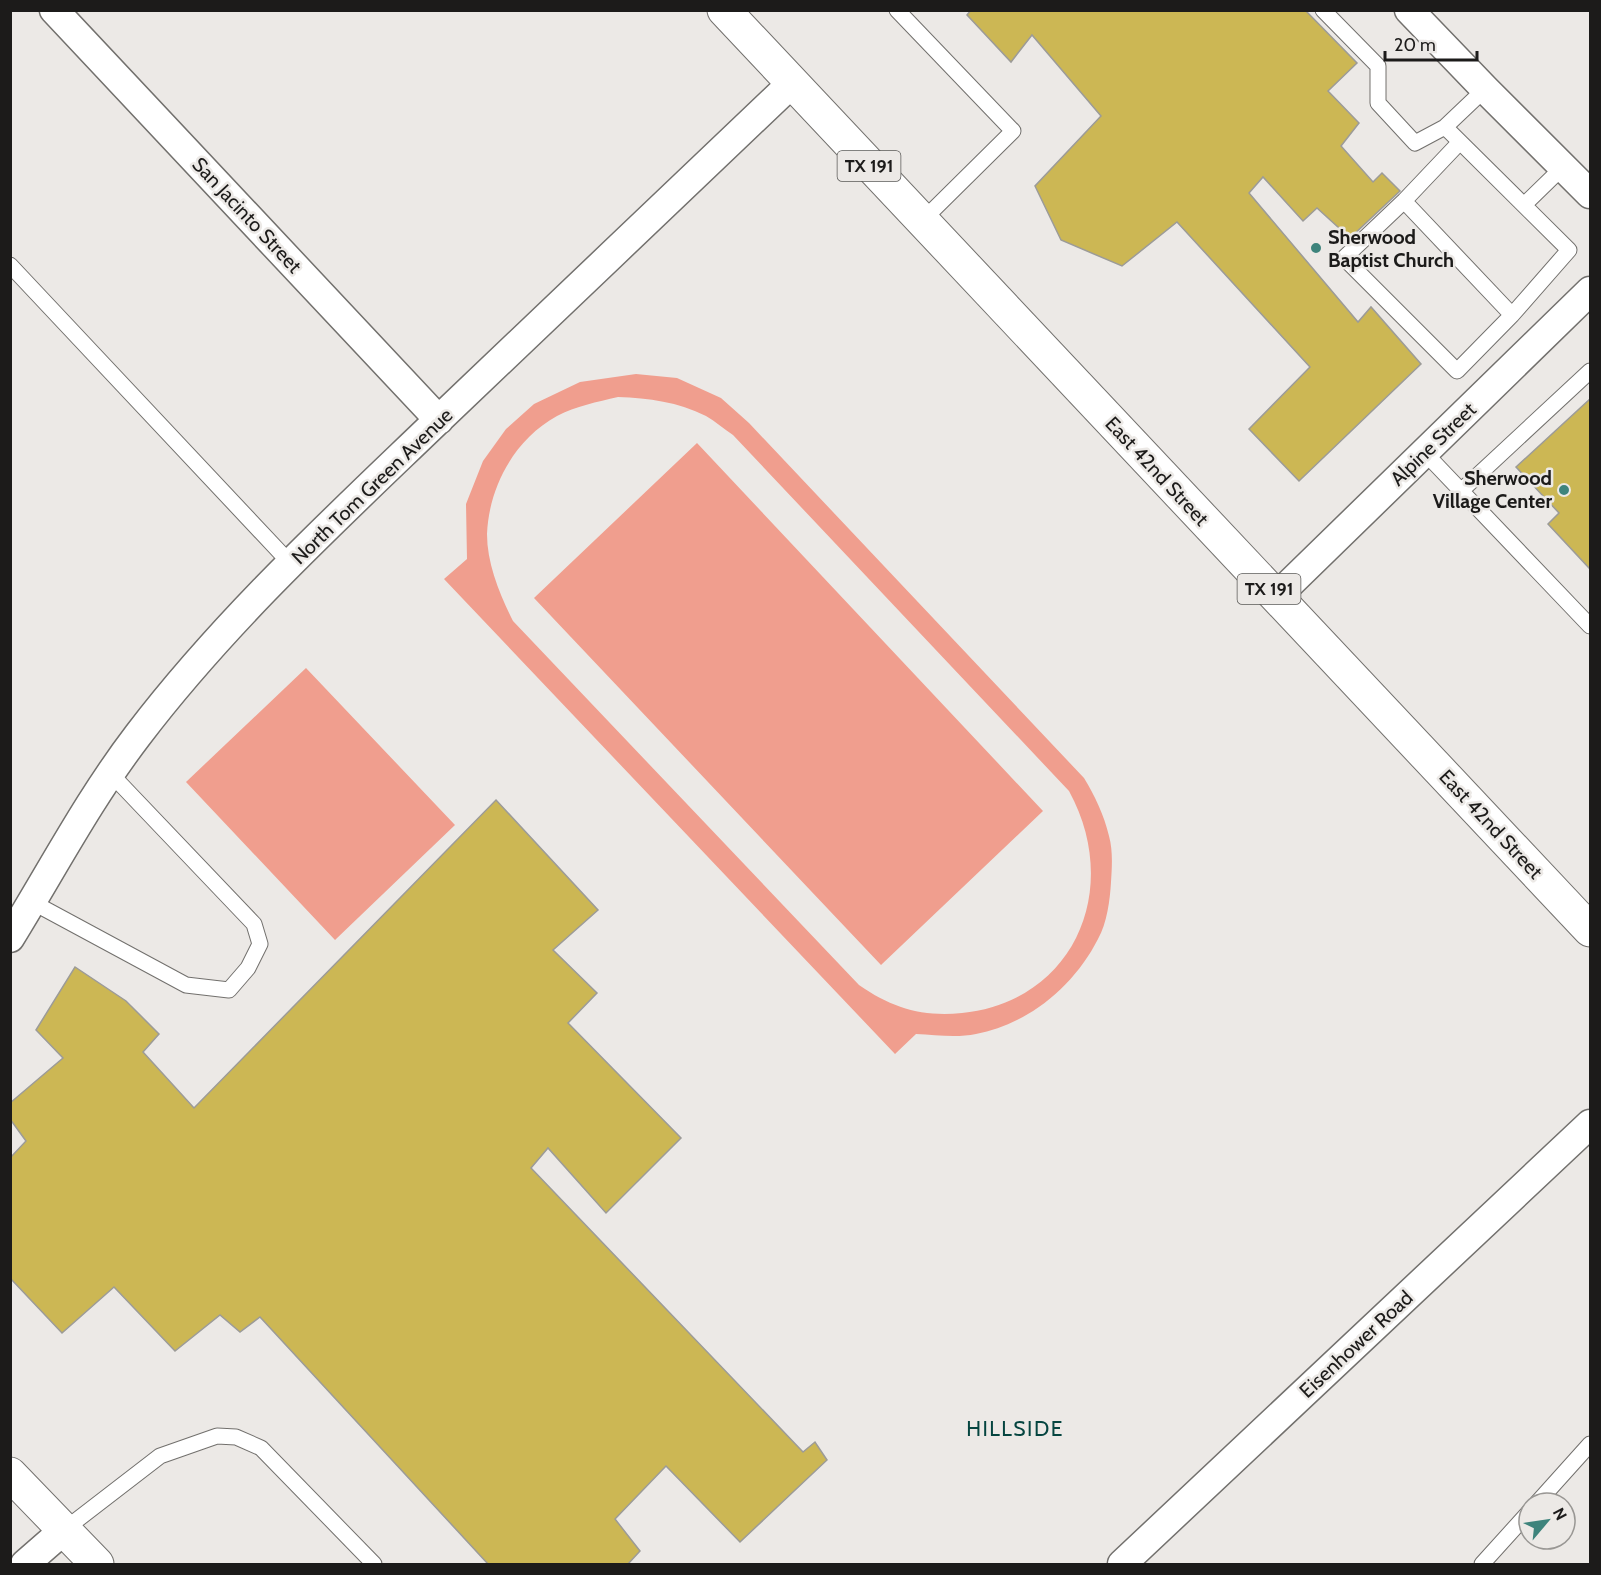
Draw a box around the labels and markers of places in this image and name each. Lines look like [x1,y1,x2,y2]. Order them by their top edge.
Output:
place label: Sherwood Baptist Church [1328,225,1454,272]
marker: Sherwood Baptist Church [1309,241,1323,255]
place label: Sherwood Village Center [1433,466,1552,513]
marker: Sherwood Village Center [1557,483,1571,497]

